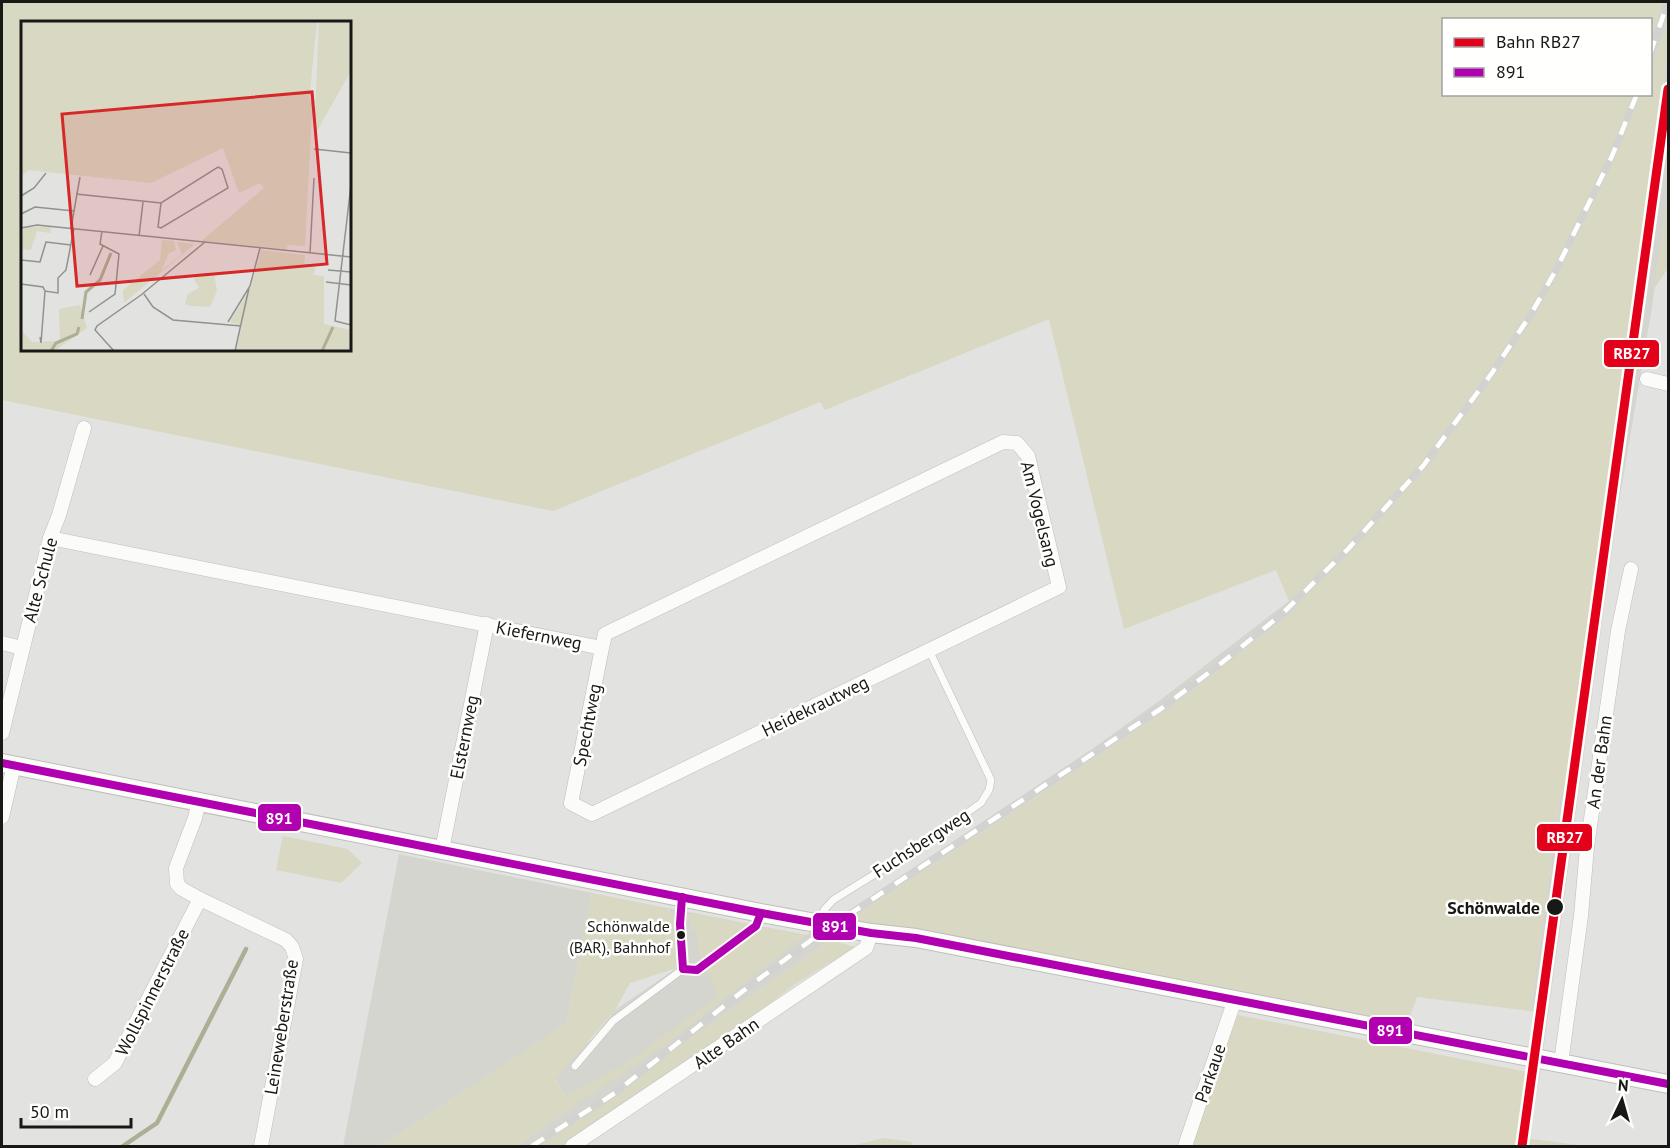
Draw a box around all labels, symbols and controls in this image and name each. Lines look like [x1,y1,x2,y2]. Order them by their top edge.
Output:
legend [1442,18,1652,96]
inset map [21,21,351,351]
text: Bahn RB27 [1496,30,1581,53]
text: 891 [1496,60,1525,83]
line badge: RB27 [1603,339,1660,368]
text: RB27 [1613,343,1651,363]
street label: Am Vogelsang [1016,459,1064,569]
street label: Alte Schule [18,535,62,625]
street label: Kiefernweg [494,615,584,655]
street label: Heidekrautweg [758,670,872,742]
street label: Spechtweg [568,682,606,768]
street label: Elsternweg [445,693,483,781]
street label: An der Bahn [1581,714,1617,810]
line badge: 891 [257,803,302,832]
street label: Fuchsbergweg [868,803,974,883]
text: 891 [265,808,293,828]
line badge: RB27 [1536,823,1593,852]
text: RB27 [1546,827,1584,847]
place label: Schönwalde [1447,896,1540,919]
marker: Schönwalde [1545,897,1565,917]
line badge: 891 [812,912,857,941]
place label: Schönwalde (BAR), Bahnhof [569,916,671,957]
text: 891 [821,916,849,936]
street label: Wollspinnerstraße [110,924,194,1060]
marker: Schönwalde (BAR), Bahnhof [675,929,687,941]
street label: Leineweberstraße [259,958,303,1096]
street label: Alte Bahn [689,1012,763,1074]
line badge: 891 [1368,1016,1413,1045]
text: 891 [1376,1020,1404,1040]
street label: Parkaue [1189,1040,1231,1106]
north arrow [1592,1070,1652,1130]
text: N [1617,1075,1629,1095]
scale bar [21,1091,130,1129]
text: 50 m [30,1100,69,1123]

